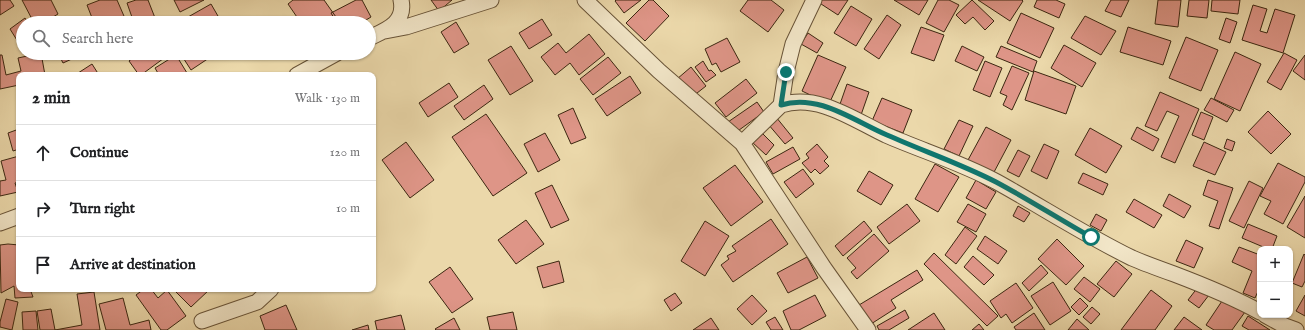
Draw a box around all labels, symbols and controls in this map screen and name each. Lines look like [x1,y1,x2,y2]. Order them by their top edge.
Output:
search box [16,16,376,60]
icon: search [30,27,52,49]
text: Search here [62,29,133,48]
route end [777,63,795,81]
text: 2 min [32,88,70,109]
text: Walk · 130 m [295,90,360,107]
icon: ahead [32,142,54,164]
text: Continue [70,143,128,162]
text: 120 m [330,144,360,161]
icon: right [32,198,54,220]
text: Turn right [70,199,135,218]
text: 10 m [336,200,360,217]
route start [1082,228,1100,246]
map controls [1257,246,1293,318]
button: + [1257,246,1293,282]
icon: arrive [32,254,54,276]
text: Arrive at destination [70,255,196,274]
button: − [1257,282,1293,318]

